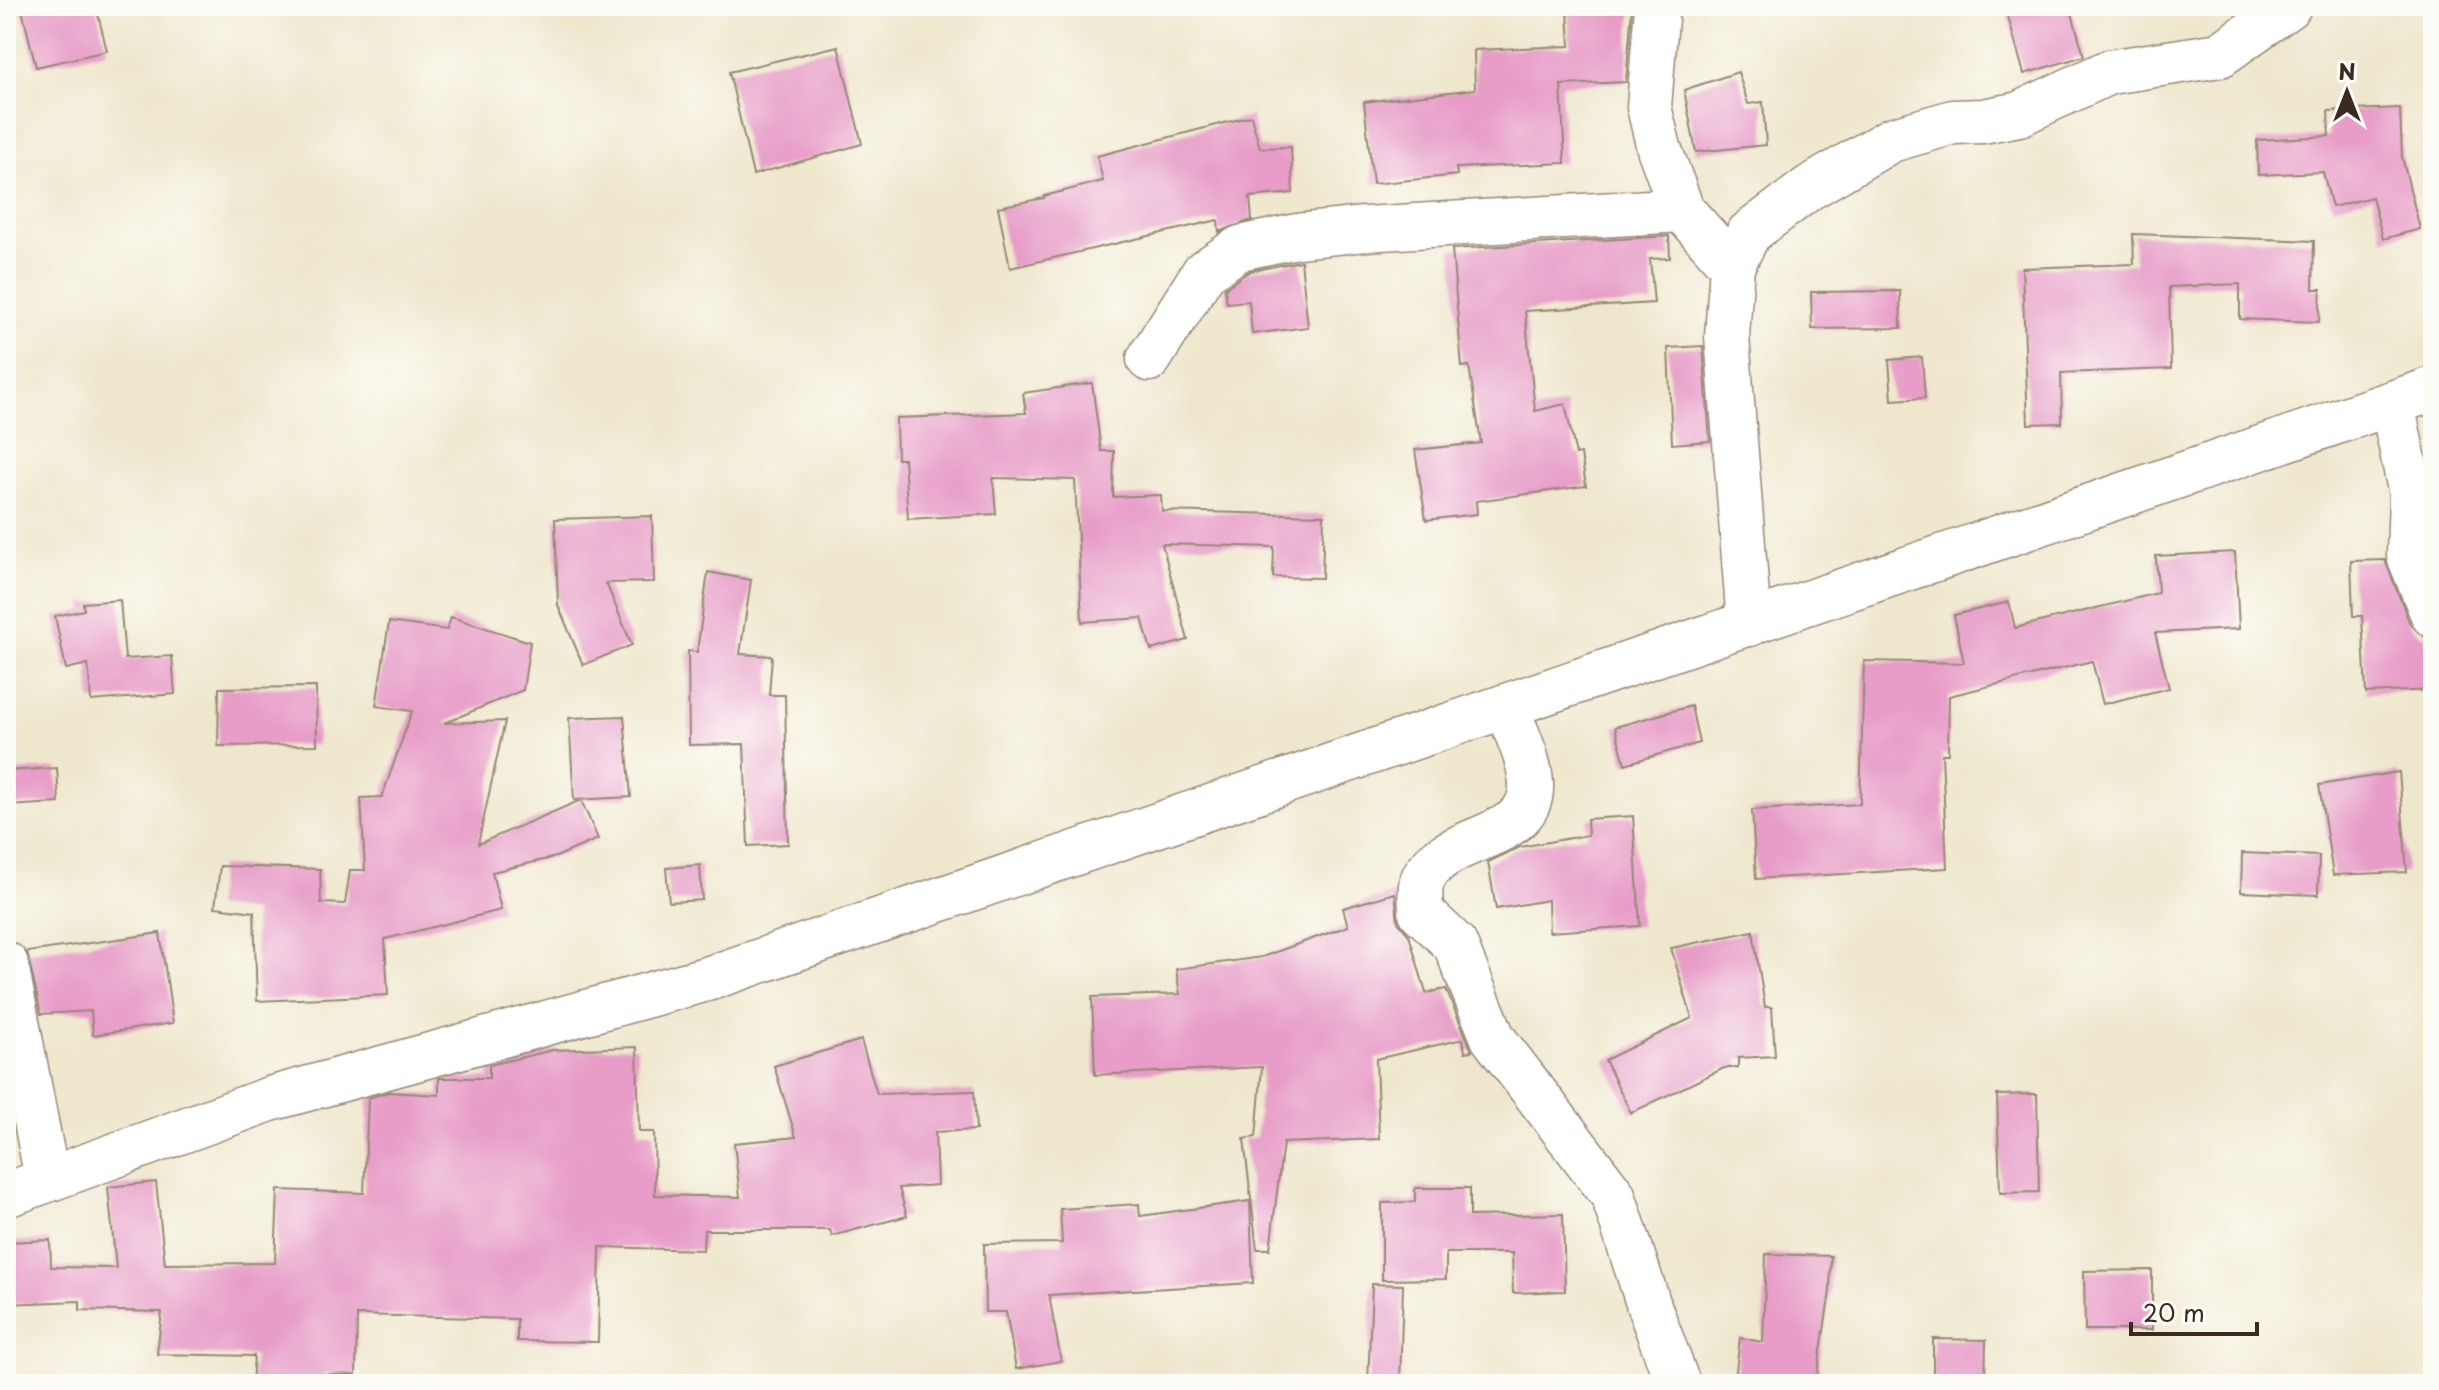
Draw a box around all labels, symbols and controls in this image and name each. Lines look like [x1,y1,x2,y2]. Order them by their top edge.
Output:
north arrow [2307,52,2387,132]
text: N [2338,54,2356,87]
scale bar [2131,1286,2257,1336]
text: 20 m [2143,1294,2205,1330]

